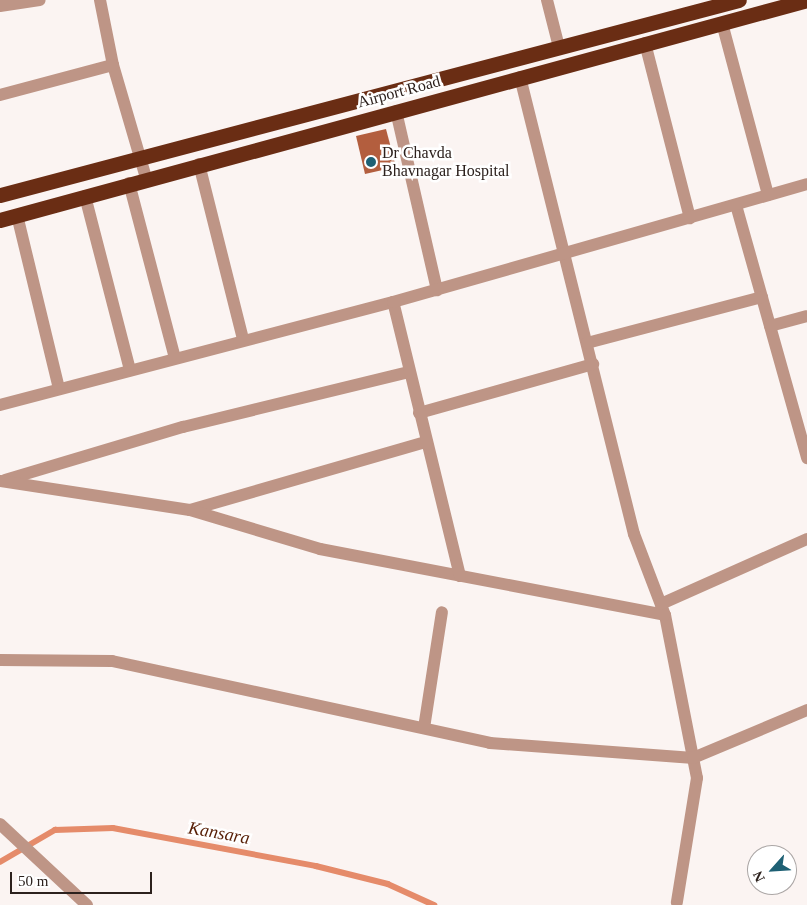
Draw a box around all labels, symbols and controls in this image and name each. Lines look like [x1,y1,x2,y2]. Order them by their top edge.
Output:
street label: Airport Road [356,72,442,112]
place label: Dr Chavda Bhavnagar Hospital [382,143,510,181]
marker: Dr Chavda Bhavnagar Hospital [364,155,378,169]
water label: Kansara [187,817,251,849]
north arrow [747,845,797,895]
scale bar [12,862,155,894]
text: N [750,869,768,884]
text: 50 m [18,873,48,889]

